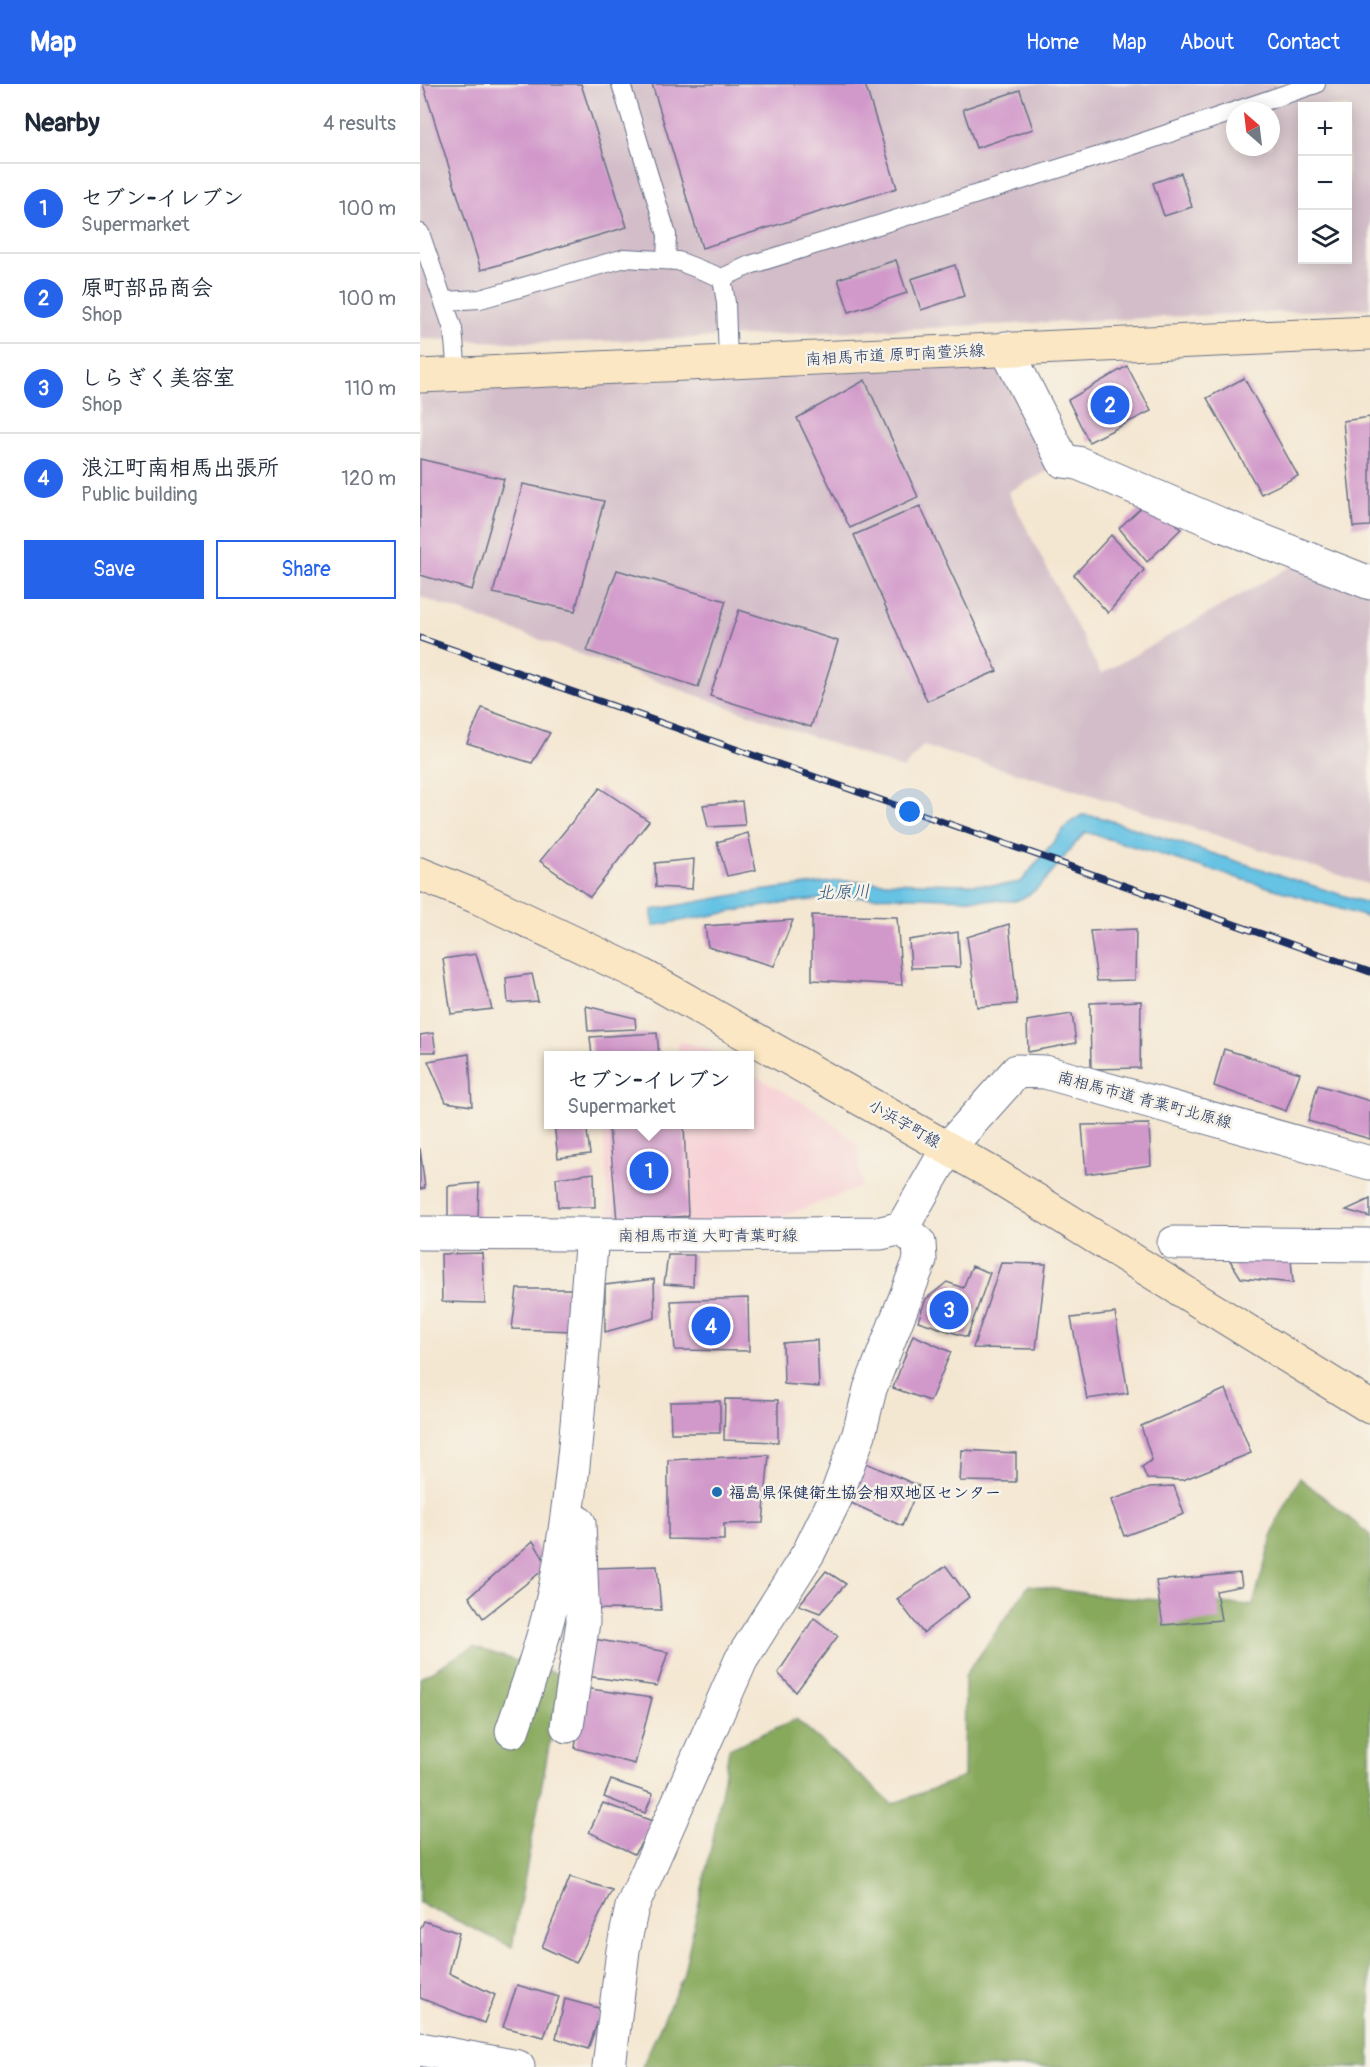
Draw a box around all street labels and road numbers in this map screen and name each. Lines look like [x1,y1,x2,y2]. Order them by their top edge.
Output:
street label: 南相馬市道 原町南萱浜線 [805,340,985,370]
street label: 南相馬市道 青葉町北原線 [1055,1067,1234,1133]
street label: 小浜字町線 [865,1095,944,1153]
street label: 南相馬市道 大町青葉町線 [618,1226,798,1246]

